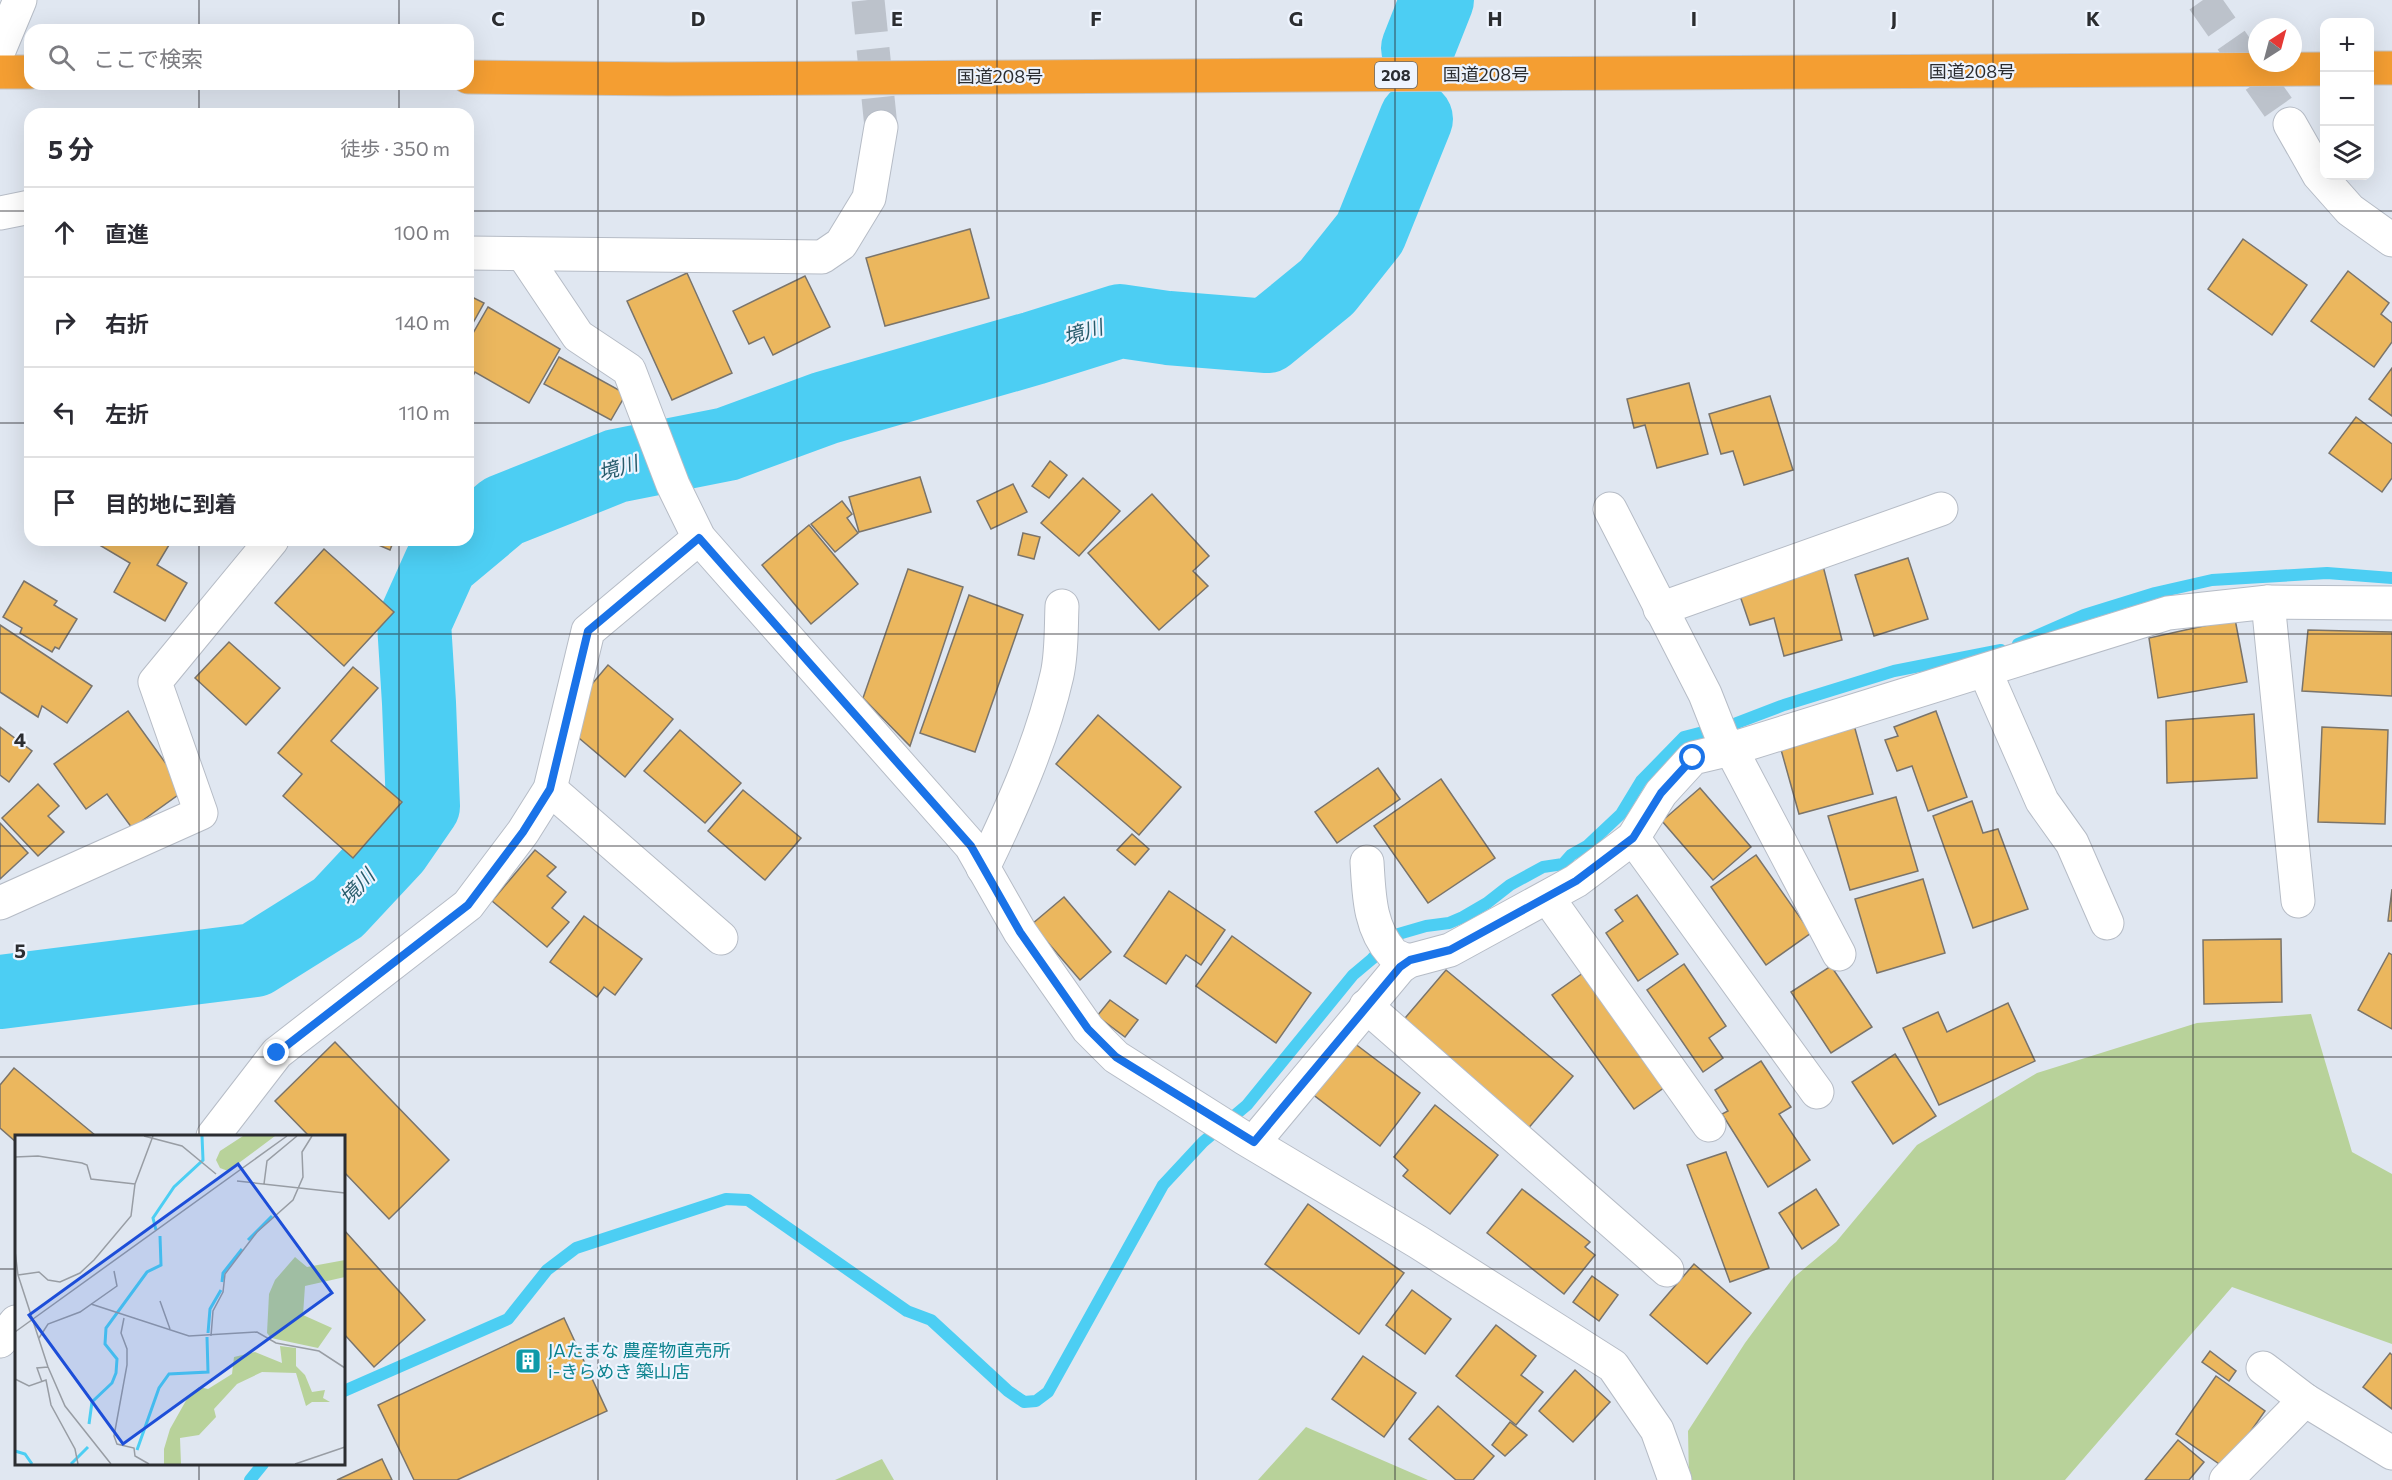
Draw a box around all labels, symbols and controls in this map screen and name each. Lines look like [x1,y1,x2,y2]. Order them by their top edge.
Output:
text: C [491,6,505,30]
text: D [691,6,705,30]
text: E [891,6,903,30]
text: F [1090,6,1102,30]
text: G [1289,6,1303,30]
text: H [1488,6,1503,30]
text: I [1691,6,1697,30]
text: J [1891,6,1897,30]
text: K [2086,6,2100,30]
north arrow [2248,18,2302,72]
map controls [2320,18,2374,180]
button: + [2320,18,2374,72]
search box [24,24,474,90]
icon: search [45,41,78,74]
text: ここで検索 [93,45,203,72]
street label: 国道208号 [1929,60,2015,82]
road number: 208 [1375,62,1417,88]
street label: 国道208号 [1443,63,1529,85]
street label: 国道208号 [957,65,1043,87]
button: − [2320,72,2374,126]
button: layers [2320,126,2374,180]
text: 5 分 [48,133,94,164]
text: 徒歩 · 350 m [340,136,450,160]
icon: ahead [48,216,81,249]
text: 直進 [105,220,149,247]
text: 100 m [394,220,450,244]
icon: right [48,306,81,339]
text: 右折 [105,310,149,337]
text: 140 m [395,310,450,334]
water label: 境川 [1060,313,1107,348]
icon: left [48,396,81,429]
text: 左折 [105,400,149,427]
text: 110 m [399,400,450,424]
water label: 境川 [595,449,642,484]
icon: arrive [48,486,81,519]
text: 目的地に到着 [105,490,237,517]
text: 4 [14,727,26,751]
route start [1679,744,1705,770]
water label: 境川 [334,862,380,909]
text: 5 [14,938,26,962]
route end [263,1039,289,1065]
inset map [15,1135,345,1465]
place label: JAたまな 農産物直売所 i-きらめき 築山店 [548,1339,731,1382]
building icon: JAたまな 農産物直売所 i-きらめき 築山店 [513,1346,543,1376]

